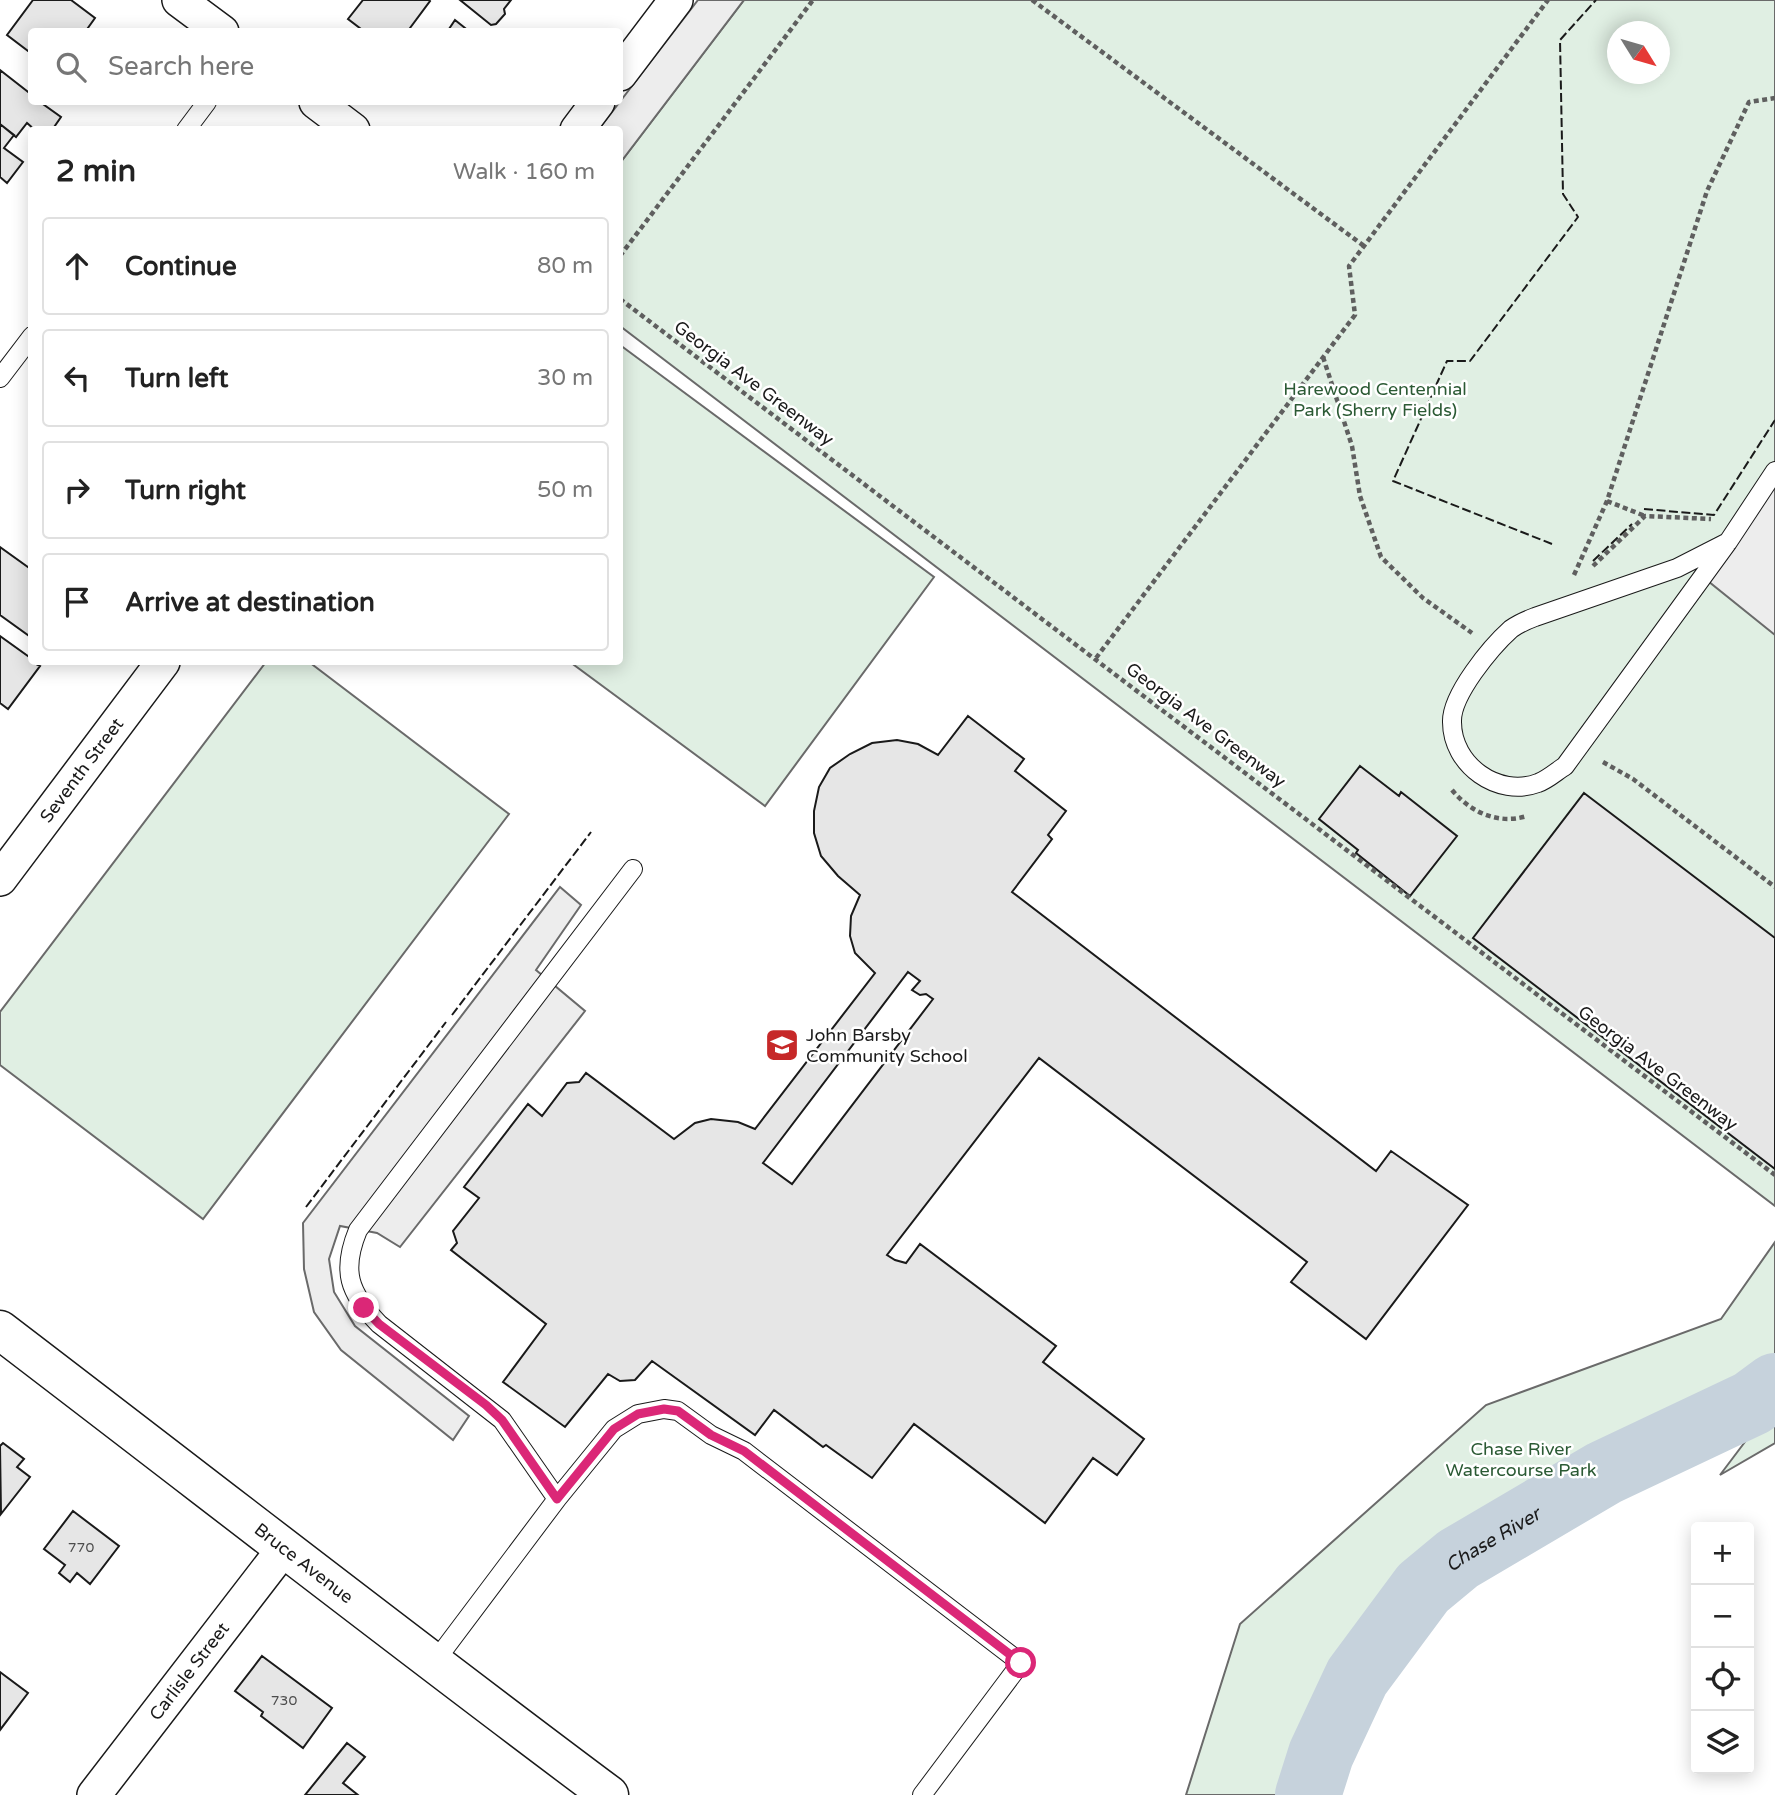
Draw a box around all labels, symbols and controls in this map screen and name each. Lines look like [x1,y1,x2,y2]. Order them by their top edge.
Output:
north arrow [1607,21,1670,84]
search box [28,28,623,105]
icon: search [52,48,90,86]
text: Search here [108,51,254,82]
text: 2 min [56,153,136,190]
text: Walk · 160 m [453,158,595,186]
icon: ahead [58,247,96,285]
text: Continue [125,251,237,282]
text: 80 m [537,252,593,280]
street label: Georgia Ave Greenway [670,316,838,450]
icon: left [58,359,96,397]
text: Turn left [125,363,228,394]
text: 30 m [537,364,593,392]
park label: Harewood Centennial Park (Sherry Fields) [1283,378,1467,421]
icon: right [58,471,96,509]
text: Turn right [125,475,246,506]
text: 50 m [537,476,593,504]
icon: arrive [58,583,96,621]
text: Arrive at destination [125,587,375,618]
street label: Georgia Ave Greenway [1122,658,1290,792]
street label: Seventh Street [35,713,128,827]
street label: Georgia Ave Greenway [1574,1001,1742,1135]
place label: John Barsby Community School [806,1024,968,1067]
school or university icon: John Barsby Community School [763,1026,801,1064]
route end [348,1292,379,1323]
park label: Chase River Watercourse Park [1445,1438,1597,1481]
water label: Chase River [1441,1502,1547,1577]
street label: Bruce Avenue [250,1518,358,1608]
map controls [1691,1522,1754,1774]
button: + [1691,1522,1754,1585]
house number: 770 [68,1539,94,1556]
button: − [1691,1585,1754,1648]
street label: Carlisle Street [144,1618,234,1725]
route start [1005,1647,1036,1678]
button: locate [1691,1648,1754,1711]
house number: 730 [271,1692,297,1709]
button: layers [1691,1711,1754,1774]

